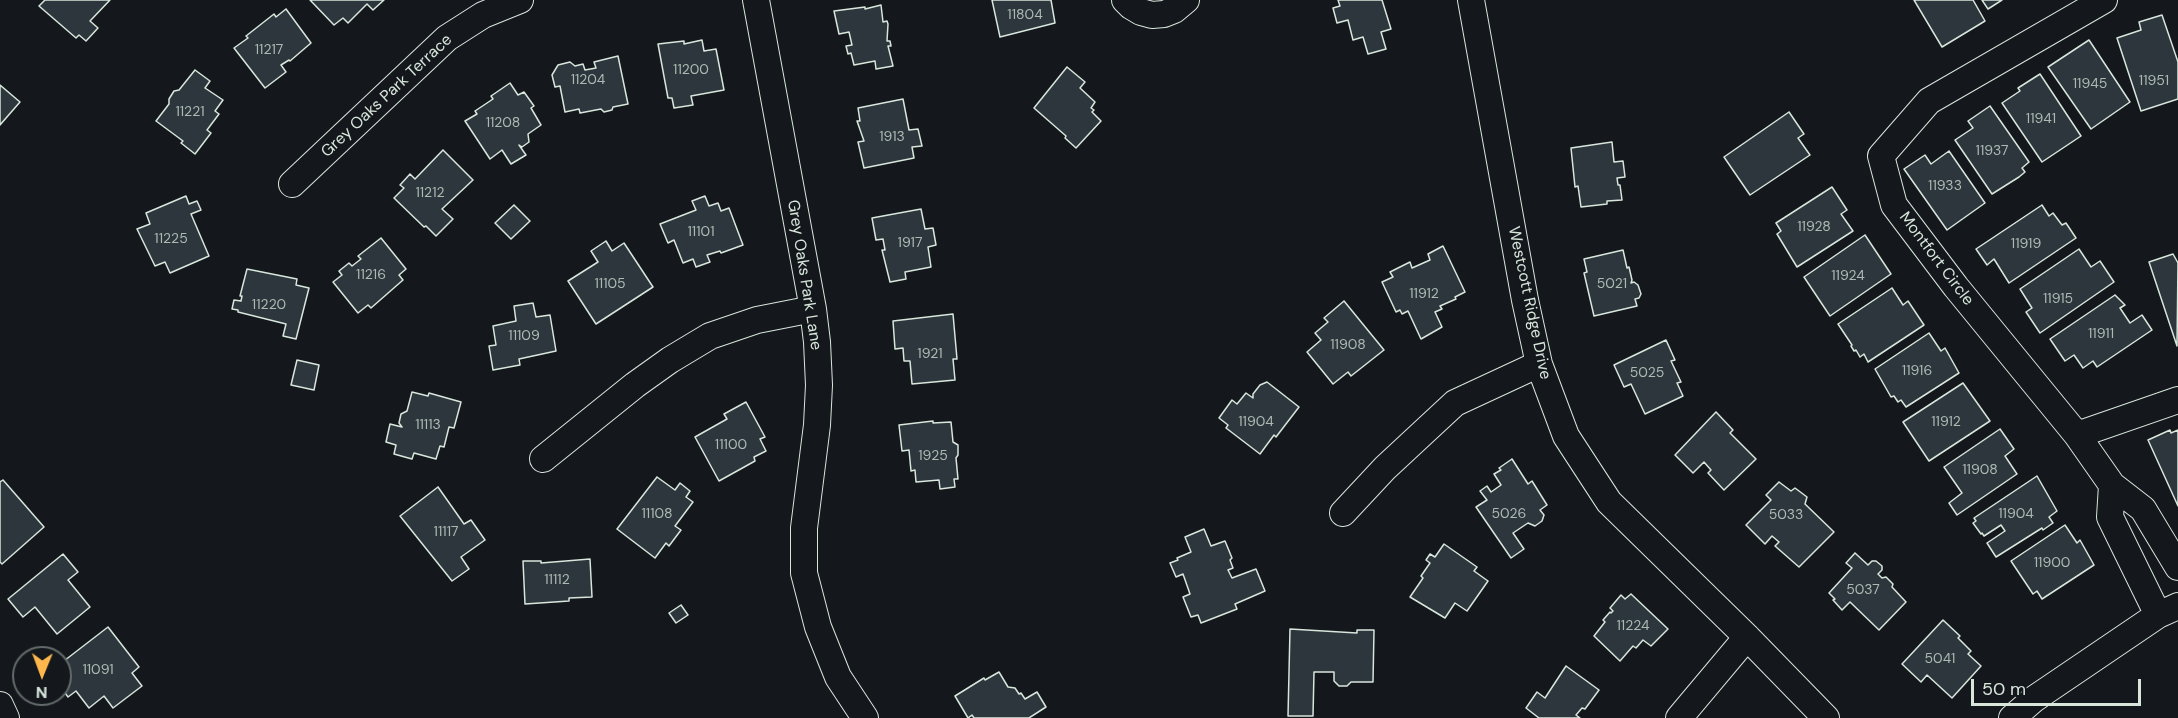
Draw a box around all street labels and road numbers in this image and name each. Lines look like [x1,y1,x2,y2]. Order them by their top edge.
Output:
street label: Grey Oaks Park Terrace [318,30,456,162]
street label: Grey Oaks Park Lane [783,198,825,352]
street label: Montfort Circle [1895,208,1977,310]
street label: Westcott Ridge Drive [1503,225,1555,381]

